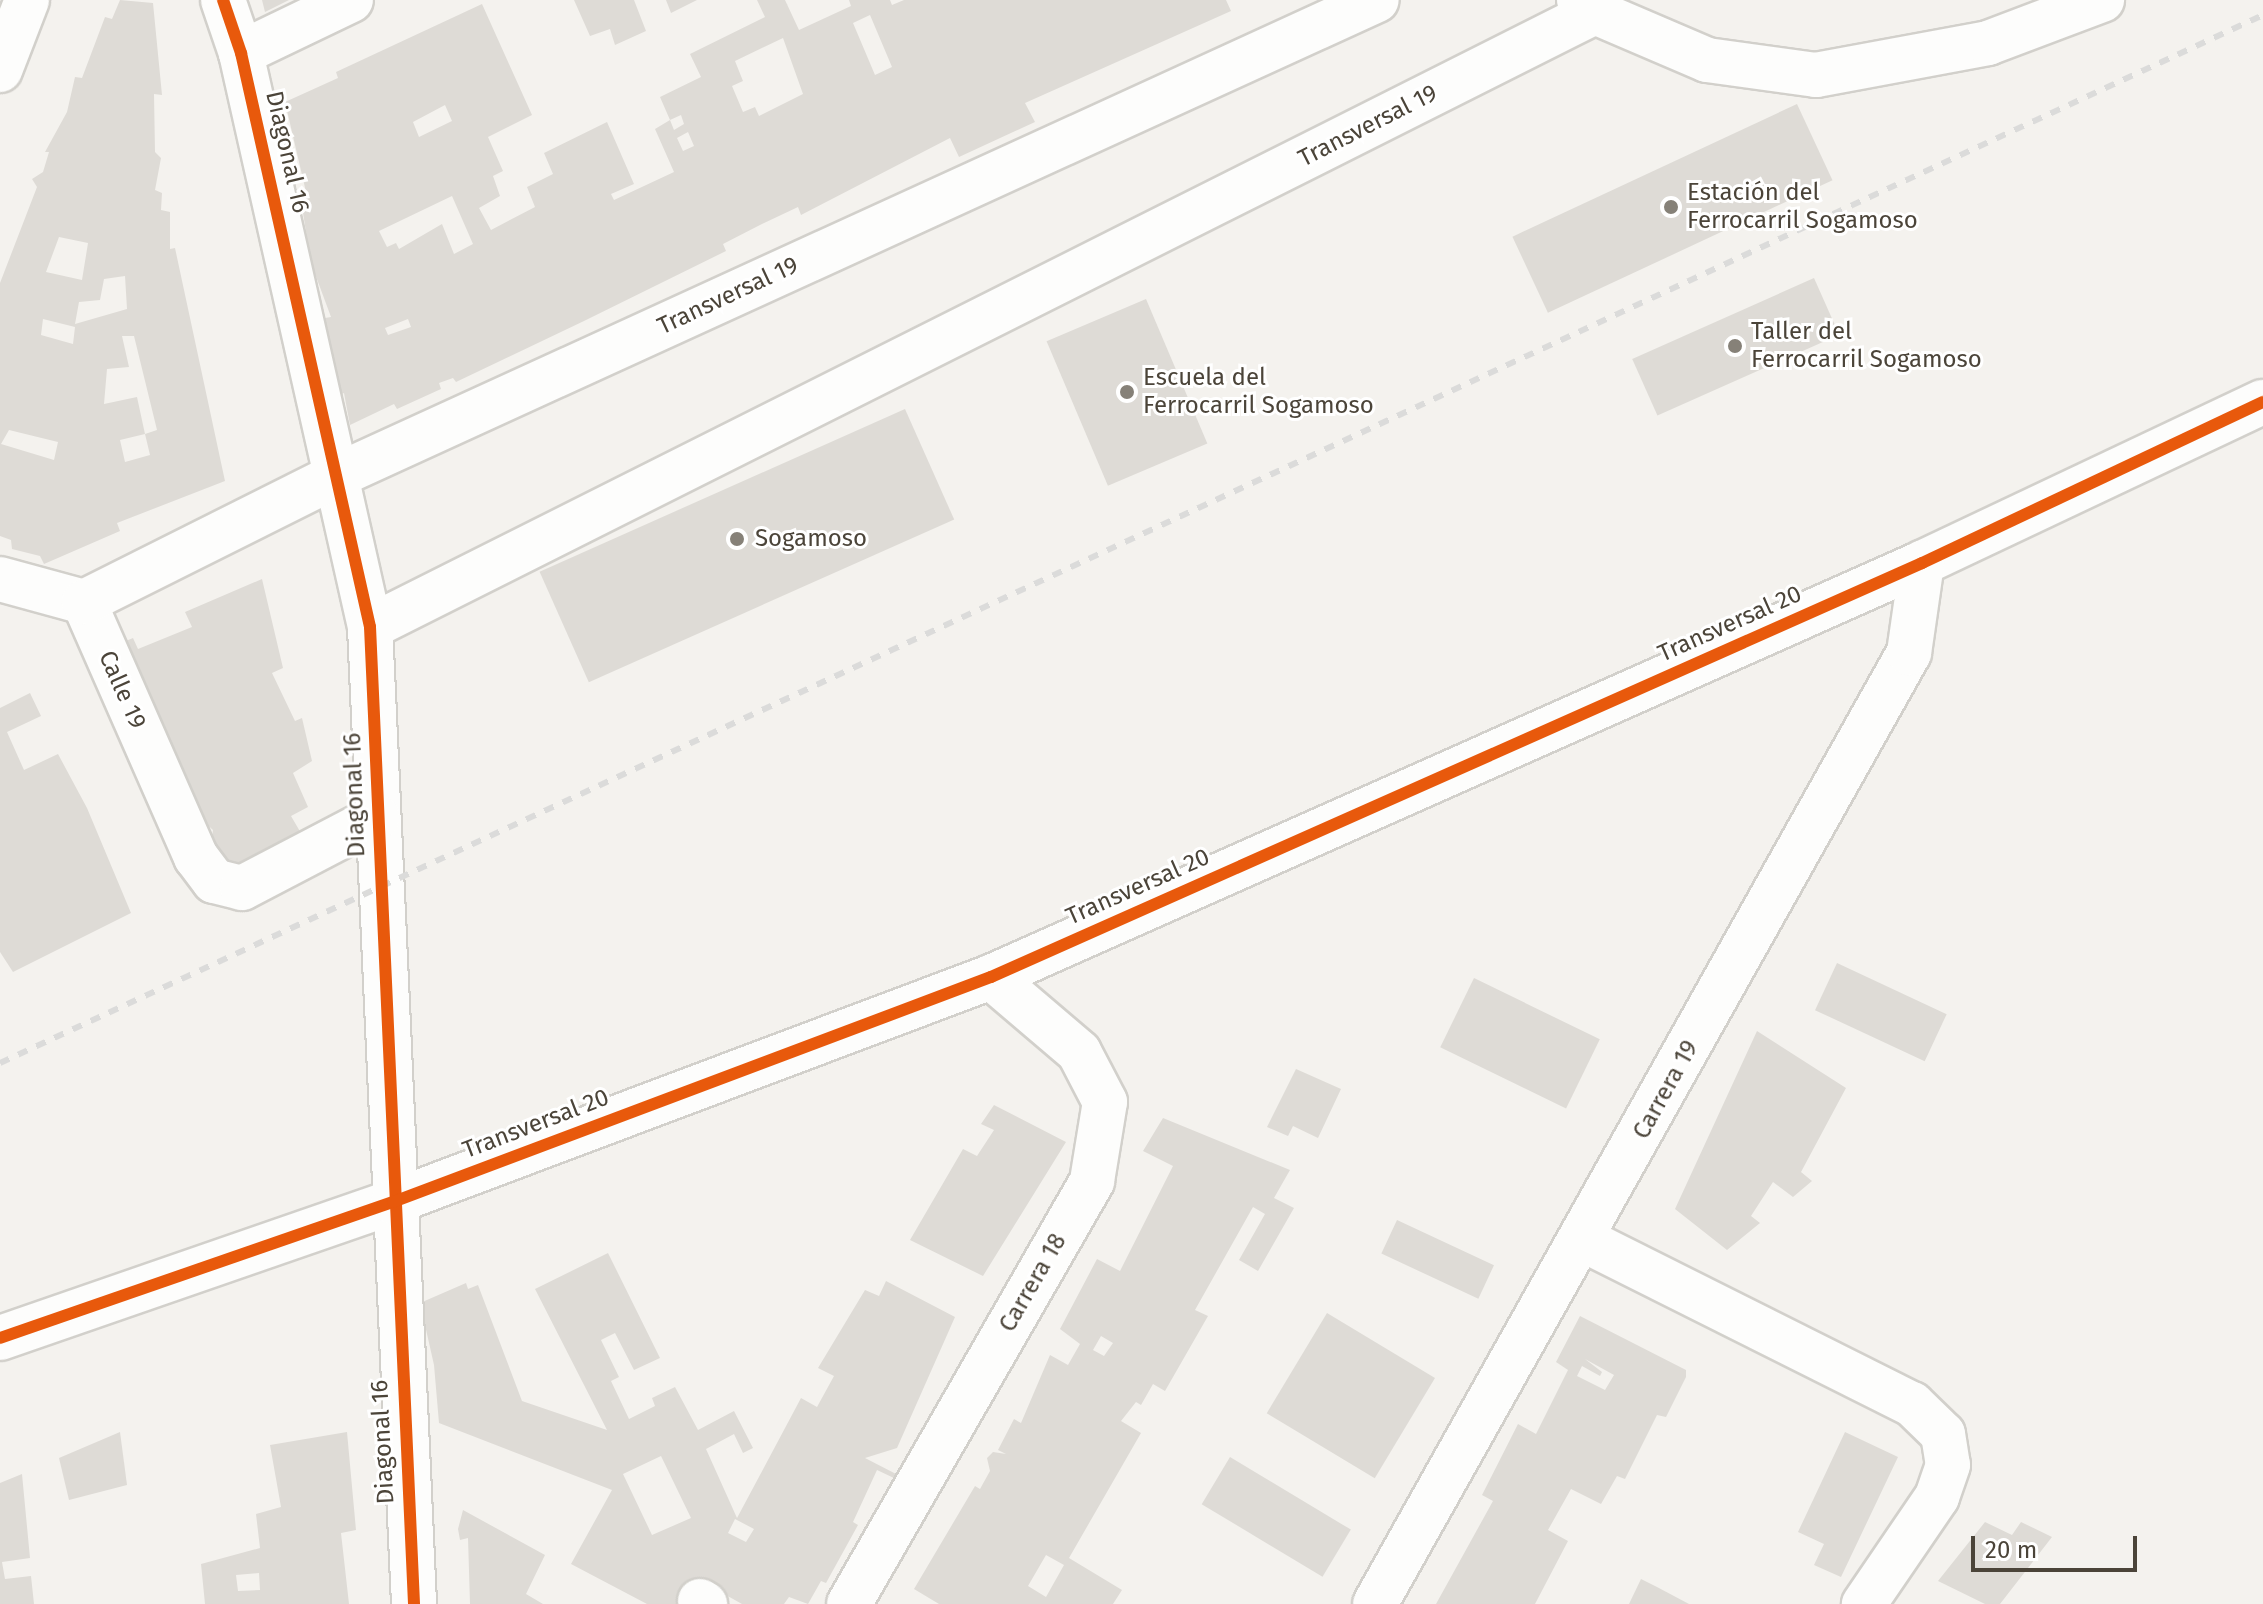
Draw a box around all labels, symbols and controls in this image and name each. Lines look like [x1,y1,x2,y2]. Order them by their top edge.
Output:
street label: Transversal 19 [1294,79,1442,173]
street label: Diagonal 16 [259,88,315,216]
place label: Estación del Ferrocarril Sogamoso [1687,179,1918,235]
marker: Estación del Ferrocarril Sogamoso [1662,198,1680,216]
street label: Transversal 19 [653,251,803,341]
place label: Taller del Ferrocarril Sogamoso [1751,318,1982,374]
marker: Taller del Ferrocarril Sogamoso [1726,337,1744,355]
place label: Escuela del Ferrocarril Sogamoso [1143,364,1374,420]
marker: Escuela del Ferrocarril Sogamoso [1118,383,1136,401]
place label: Sogamoso [755,525,867,553]
marker: Sogamoso [726,528,748,550]
street label: Transversal 20 [1654,579,1806,669]
street label: Calle 19 [92,647,152,733]
street label: Diagonal 16 [338,732,372,858]
street label: Transversal 20 [1062,842,1214,932]
street label: Carrera 19 [1627,1036,1705,1144]
street label: Transversal 20 [459,1083,613,1165]
street label: Carrera 18 [993,1229,1073,1337]
street label: Diagonal 16 [365,1379,401,1505]
scale bar [1975,1520,2141,1570]
text: 20 m [1985,1536,2037,1564]

